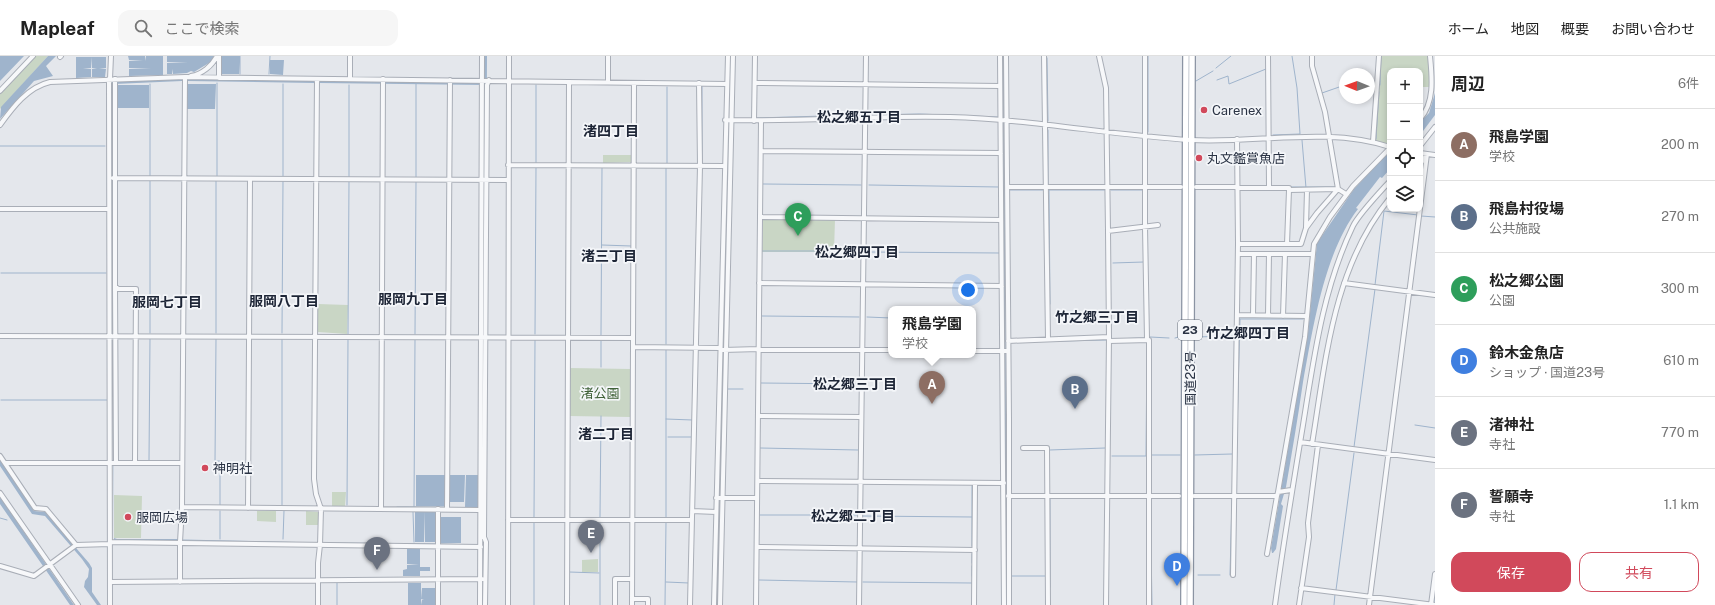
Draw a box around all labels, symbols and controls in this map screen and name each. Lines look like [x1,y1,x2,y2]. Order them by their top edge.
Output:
search box [118,10,398,46]
text: Mapleaf [20,17,94,39]
icon: search [132,17,154,39]
text: ここで検索 [164,20,239,37]
text: ホーム [1447,21,1489,37]
text: 地図 [1511,21,1539,37]
text: 概要 [1561,21,1589,37]
text: お問い合わせ [1611,21,1695,37]
north arrow [1339,68,1375,104]
map controls [1387,68,1423,212]
button: + [1387,68,1423,104]
text: 周辺 [1451,74,1485,94]
text: 6件 [1678,76,1699,91]
place label: Carenex [1212,103,1262,118]
button: − [1387,104,1423,140]
marker: Carenex [1199,105,1209,115]
district label: 松之郷五丁目 [817,109,901,125]
district label: 渚四丁目 [583,123,639,139]
text: 飛島学園 [1489,128,1549,145]
text: A [1459,137,1469,152]
text: 200 m [1661,137,1699,152]
button: locate [1387,140,1423,176]
text: 学校 [1489,149,1515,164]
place label: 丸文鑑賞魚店 [1207,151,1285,166]
marker: 丸文鑑賞魚店 [1194,153,1204,163]
button: layers [1387,176,1423,212]
text: 飛島村役場 [1489,200,1564,217]
pin: C [785,203,811,236]
text: B [1460,209,1468,224]
text: 270 m [1661,209,1699,224]
text: 公共施設 [1489,221,1541,236]
district label: 松之郷四丁目 [815,244,899,260]
district label: 渚三丁目 [581,248,637,264]
text: 松之郷公園 [1489,272,1564,289]
your location [958,280,978,300]
text: C [1459,281,1469,296]
text: 300 m [1661,281,1699,296]
district label: 服岡九丁目 [378,291,448,307]
district label: 服岡八丁目 [249,293,319,309]
text: 公園 [1489,293,1515,308]
district label: 服岡七丁目 [132,294,202,310]
popup [888,306,976,358]
district label: 竹之郷三丁目 [1055,309,1139,325]
text: 飛島学園 [902,315,962,332]
road number: 23 [1178,320,1202,340]
district label: 竹之郷四丁目 [1206,325,1290,341]
text: 学校 [902,336,928,351]
text: 鈴木金魚店 [1489,344,1564,361]
street label: 国道23号 [1183,351,1198,405]
text: D [1459,353,1469,368]
text: 610 m [1663,353,1699,368]
text: ショップ · 国道23号 [1489,365,1605,380]
pin: A [919,371,945,404]
district label: 松之郷三丁目 [813,376,897,392]
pin: B [1062,376,1088,409]
park label: 渚公園 [580,386,620,401]
text: 渚神社 [1489,416,1534,433]
text: E [1460,425,1468,440]
text: 770 m [1661,425,1699,440]
district label: 渚二丁目 [578,426,634,442]
text: 寺社 [1489,437,1515,452]
place label: 神明社 [213,461,252,476]
marker: 神明社 [200,463,210,473]
text: 誓願寺 [1489,488,1534,505]
text: F [1460,497,1468,512]
text: 1.1 km [1664,497,1699,512]
district label: 松之郷二丁目 [811,508,895,524]
text: 寺社 [1489,509,1515,524]
place label: 服岡広場 [136,510,188,525]
marker: 服岡広場 [123,512,133,522]
pin: E [578,520,604,553]
pin: F [364,537,390,570]
button: 保存 [1451,552,1571,592]
button: 共有 [1579,552,1699,592]
pin: D [1164,553,1190,586]

